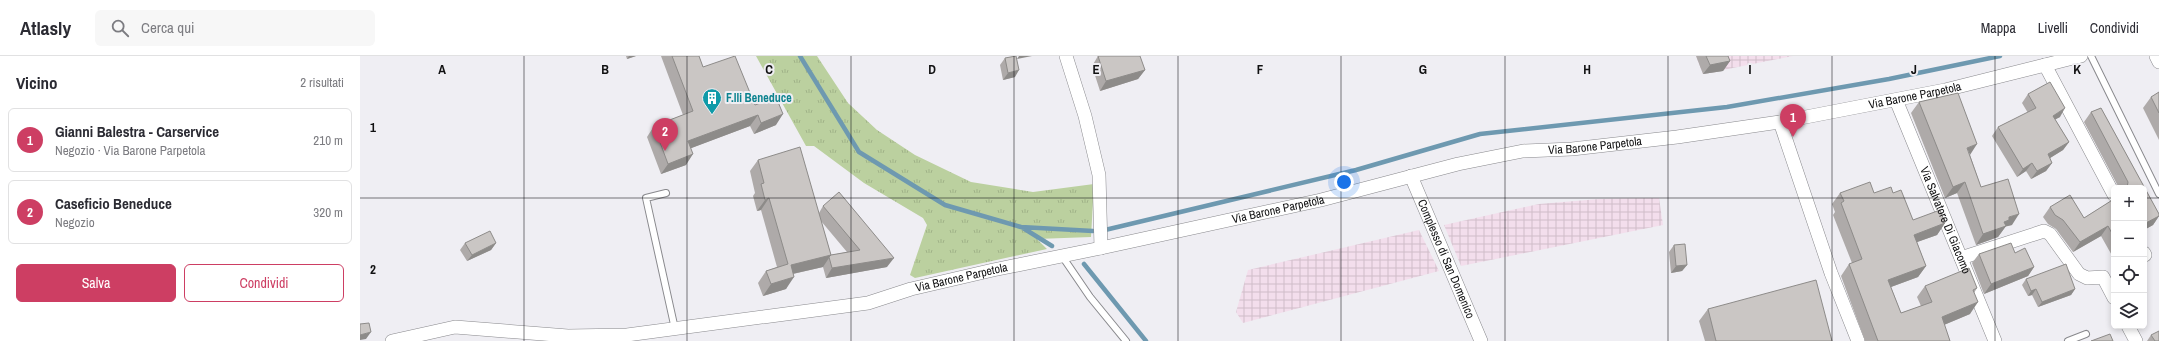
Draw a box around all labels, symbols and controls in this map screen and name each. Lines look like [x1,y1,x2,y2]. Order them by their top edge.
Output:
search box [95,10,375,46]
text: Atlasly [20,15,71,41]
icon: search [109,17,131,39]
text: Cerca qui [141,17,194,38]
text: Mappa [1981,19,2016,37]
text: Livelli [2038,19,2068,37]
text: Condividi [2090,19,2139,37]
text: A [438,61,446,78]
text: B [601,61,609,78]
text: C [765,61,773,78]
text: D [928,61,936,78]
text: E [1092,61,1100,78]
text: F [1257,61,1264,78]
text: G [1419,61,1427,78]
text: H [1583,61,1591,78]
text: I [1749,61,1752,78]
text: J [1911,61,1917,78]
text: K [2073,61,2081,78]
text: Vicino [16,71,58,94]
text: 2 risultati [300,74,344,91]
street label: Via Barone Parpetola [1867,78,1963,113]
building icon: F.lli Beneduce [701,87,723,115]
place label: F.lli Beneduce [726,90,792,106]
pin: 1 [1780,104,1806,137]
pin: 2 [652,118,678,151]
text: 1 [370,119,376,136]
text: Gianni Balestra - Carservice [55,121,219,142]
text: 1 [27,132,33,149]
text: 210 m [313,132,343,149]
street label: Via Barone Parpetola [1548,133,1643,158]
text: Negozio · Via Barone Parpetola [55,142,205,159]
street label: Via Salvatore Di Giacomo [1916,164,1975,276]
your location [1334,172,1354,192]
map controls [2111,185,2147,329]
button: + [2111,185,2147,221]
street label: Via Barone Parpetola [1230,191,1327,227]
text: Caseficio Beneduce [55,193,172,214]
street label: Complesso di San Domenico [1414,197,1479,321]
text: 2 [27,204,33,221]
text: 320 m [313,204,343,221]
text: Negozio [55,214,95,231]
button: − [2111,221,2147,257]
button: locate [2111,257,2147,293]
street label: Via Barone Parpetola [914,259,1009,296]
text: 2 [370,261,376,278]
button: Salva [16,264,176,302]
button: Condividi [184,264,344,302]
button: layers [2111,293,2147,329]

